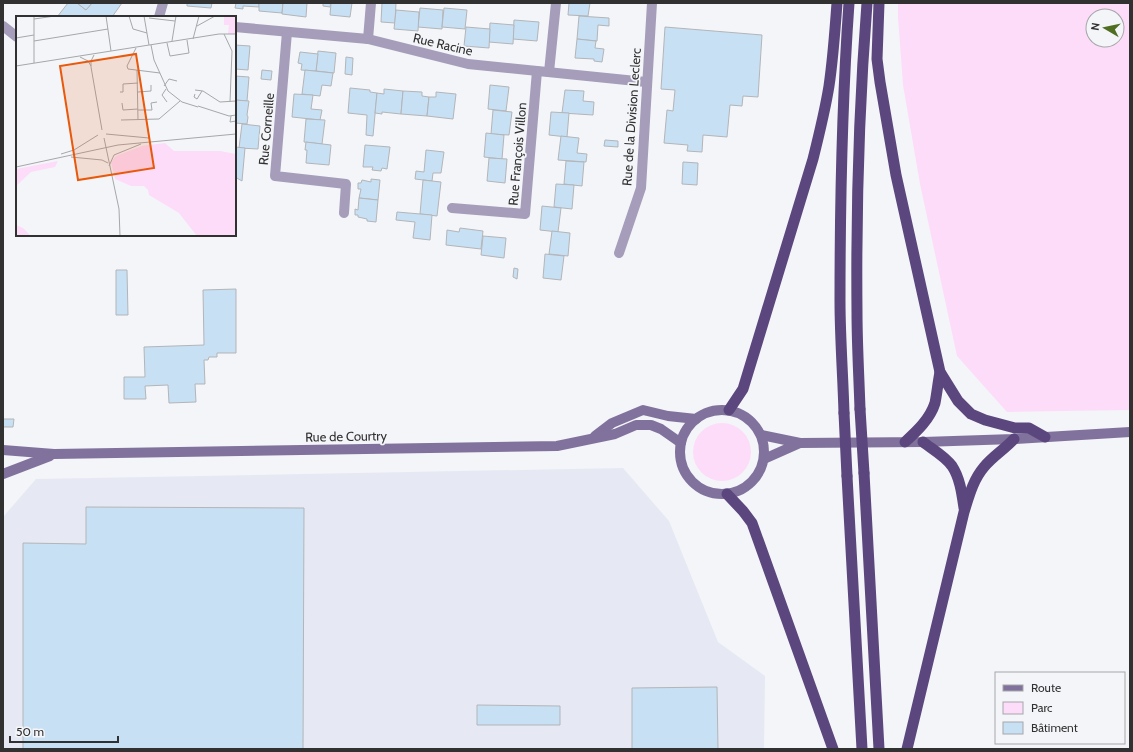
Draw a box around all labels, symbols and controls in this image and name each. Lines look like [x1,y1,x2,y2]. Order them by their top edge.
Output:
north arrow [1085,8,1125,48]
inset map [16,16,236,236]
text: N [1088,21,1103,31]
street label: Rue Racine [412,29,475,59]
street label: Rue de la Division Leclerc [618,47,644,187]
street label: Rue Corneille [255,92,277,166]
street label: Rue François Villon [505,102,529,206]
street label: Rue de Courtry [305,427,387,445]
legend [995,672,1125,744]
text: Route [1031,680,1061,695]
text: Parc [1031,700,1053,715]
scale bar [10,718,118,744]
text: Bâtiment [1031,720,1078,735]
text: 50 m [16,724,44,739]

